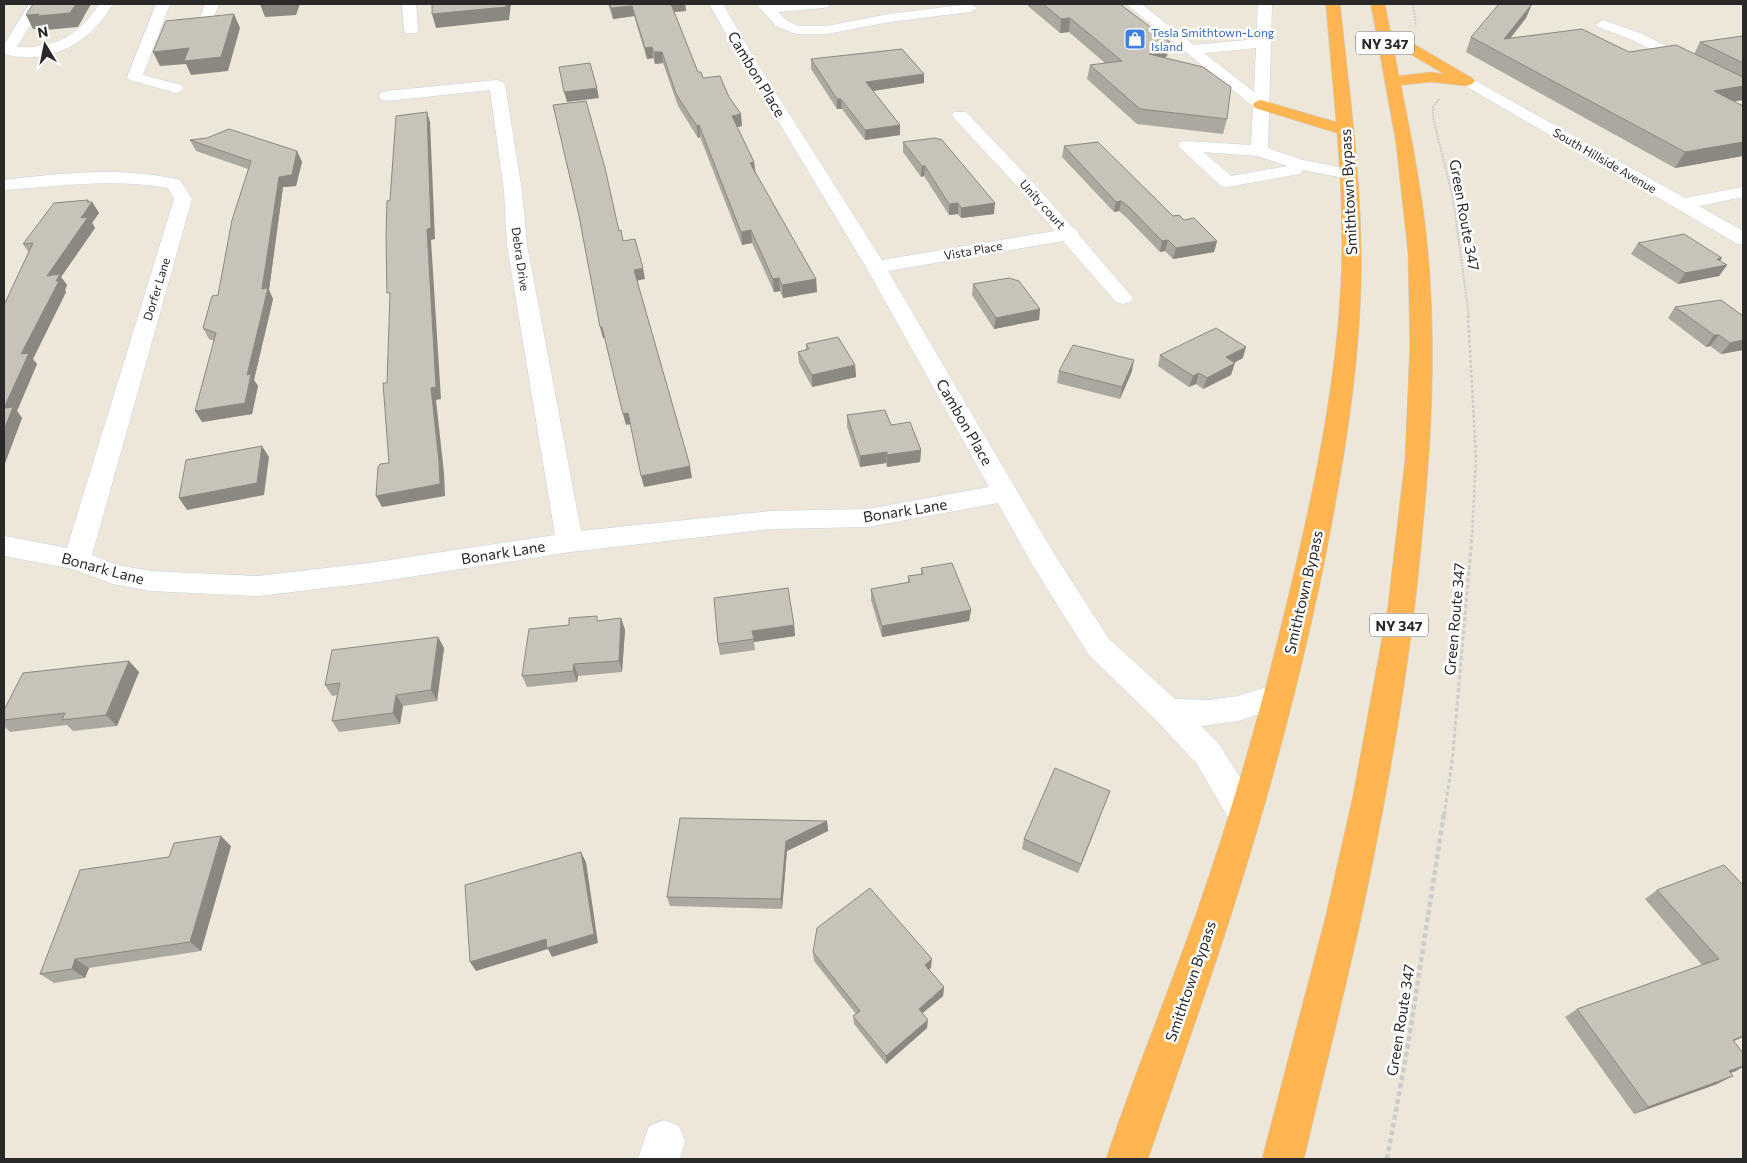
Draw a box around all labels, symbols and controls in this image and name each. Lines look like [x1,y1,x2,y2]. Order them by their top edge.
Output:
north arrow [20,20,70,70]
text: N [36,22,49,41]
place label: Tesla Smithtown-Long Island [1151,25,1275,53]
shop icon: Tesla Smithtown-Long Island [1123,27,1147,51]
street label: Cambon Place [724,28,790,120]
road number: NY 347 [1356,32,1414,54]
street label: South Hillside Avenue [1551,125,1659,195]
street label: Smithtown Bypass [1336,128,1360,256]
street label: Green Route 347 [1446,158,1484,272]
street label: Unity court [1017,176,1069,232]
street label: Debra Drive [510,226,532,292]
street label: Vista Place [943,238,1003,262]
street label: Dorfer Lane [140,256,172,322]
street label: Cambon Place [933,376,997,469]
street label: Bonark Lane [862,494,948,526]
street label: Smithtown Bypass [1280,528,1326,656]
street label: Bonark Lane [460,536,546,568]
street label: Bonark Lane [60,548,146,588]
street label: Green Route 347 [1440,562,1468,676]
road number: NY 347 [1370,614,1428,636]
street label: Smithtown Bypass [1161,918,1219,1044]
street label: Green Route 347 [1382,963,1418,1077]

